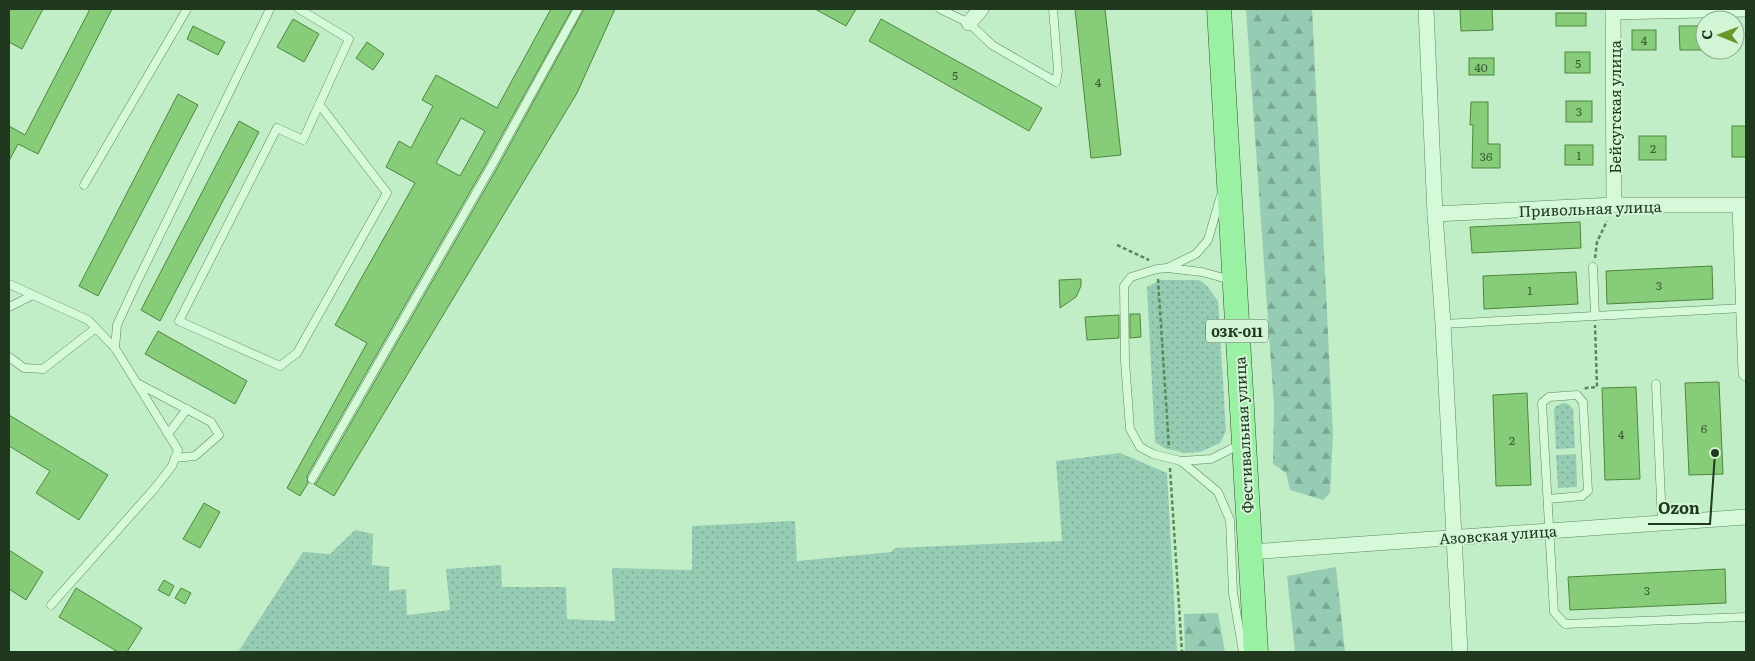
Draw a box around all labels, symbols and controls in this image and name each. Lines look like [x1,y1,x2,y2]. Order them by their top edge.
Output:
north arrow [1695,10,1745,60]
text: С [1696,30,1716,40]
house number: 4 [1641,31,1648,49]
street label: Бейсугская улица [1603,39,1626,174]
house number: 5 [1575,54,1581,72]
house number: 40 [1474,58,1488,76]
house number: 5 [952,66,958,84]
house number: 4 [1095,73,1102,91]
house number: 3 [1576,102,1582,120]
house number: 2 [1650,139,1656,157]
house number: 1 [1577,146,1582,164]
house number: 36 [1480,147,1493,165]
street label: Привольная улица [1518,194,1663,222]
house number: 3 [1656,276,1662,294]
house number: 1 [1528,281,1533,299]
road number: 03К-011 [1206,320,1268,342]
street label: Фестивальная улица [1227,355,1259,514]
house number: 6 [1701,419,1708,437]
house number: 4 [1618,425,1625,443]
house number: 2 [1509,431,1515,449]
callout: Ozon [1648,493,1710,524]
text: Ozon [1658,495,1700,519]
street label: Азовская улица [1438,518,1559,550]
house number: 3 [1644,581,1650,599]

